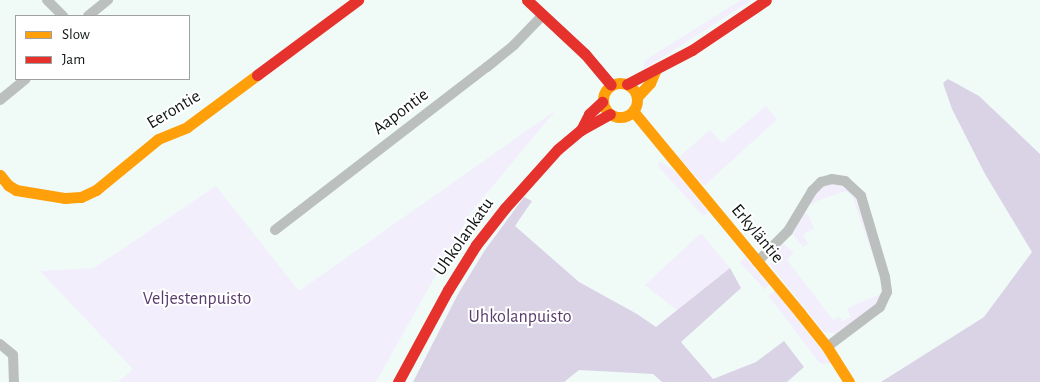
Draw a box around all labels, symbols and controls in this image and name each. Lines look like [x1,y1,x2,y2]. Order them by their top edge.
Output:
legend [15,15,190,80]
text: Slow [62,27,90,42]
text: Jam [62,52,85,67]
street label: Aapontie [369,84,433,140]
street label: Eerontie [143,86,205,134]
street label: Uhkolankatu [429,194,499,280]
street label: Erkyläntie [726,200,788,268]
park label: Veljestenpuisto [143,288,251,310]
park label: Uhkolanpuisto [469,306,571,328]

